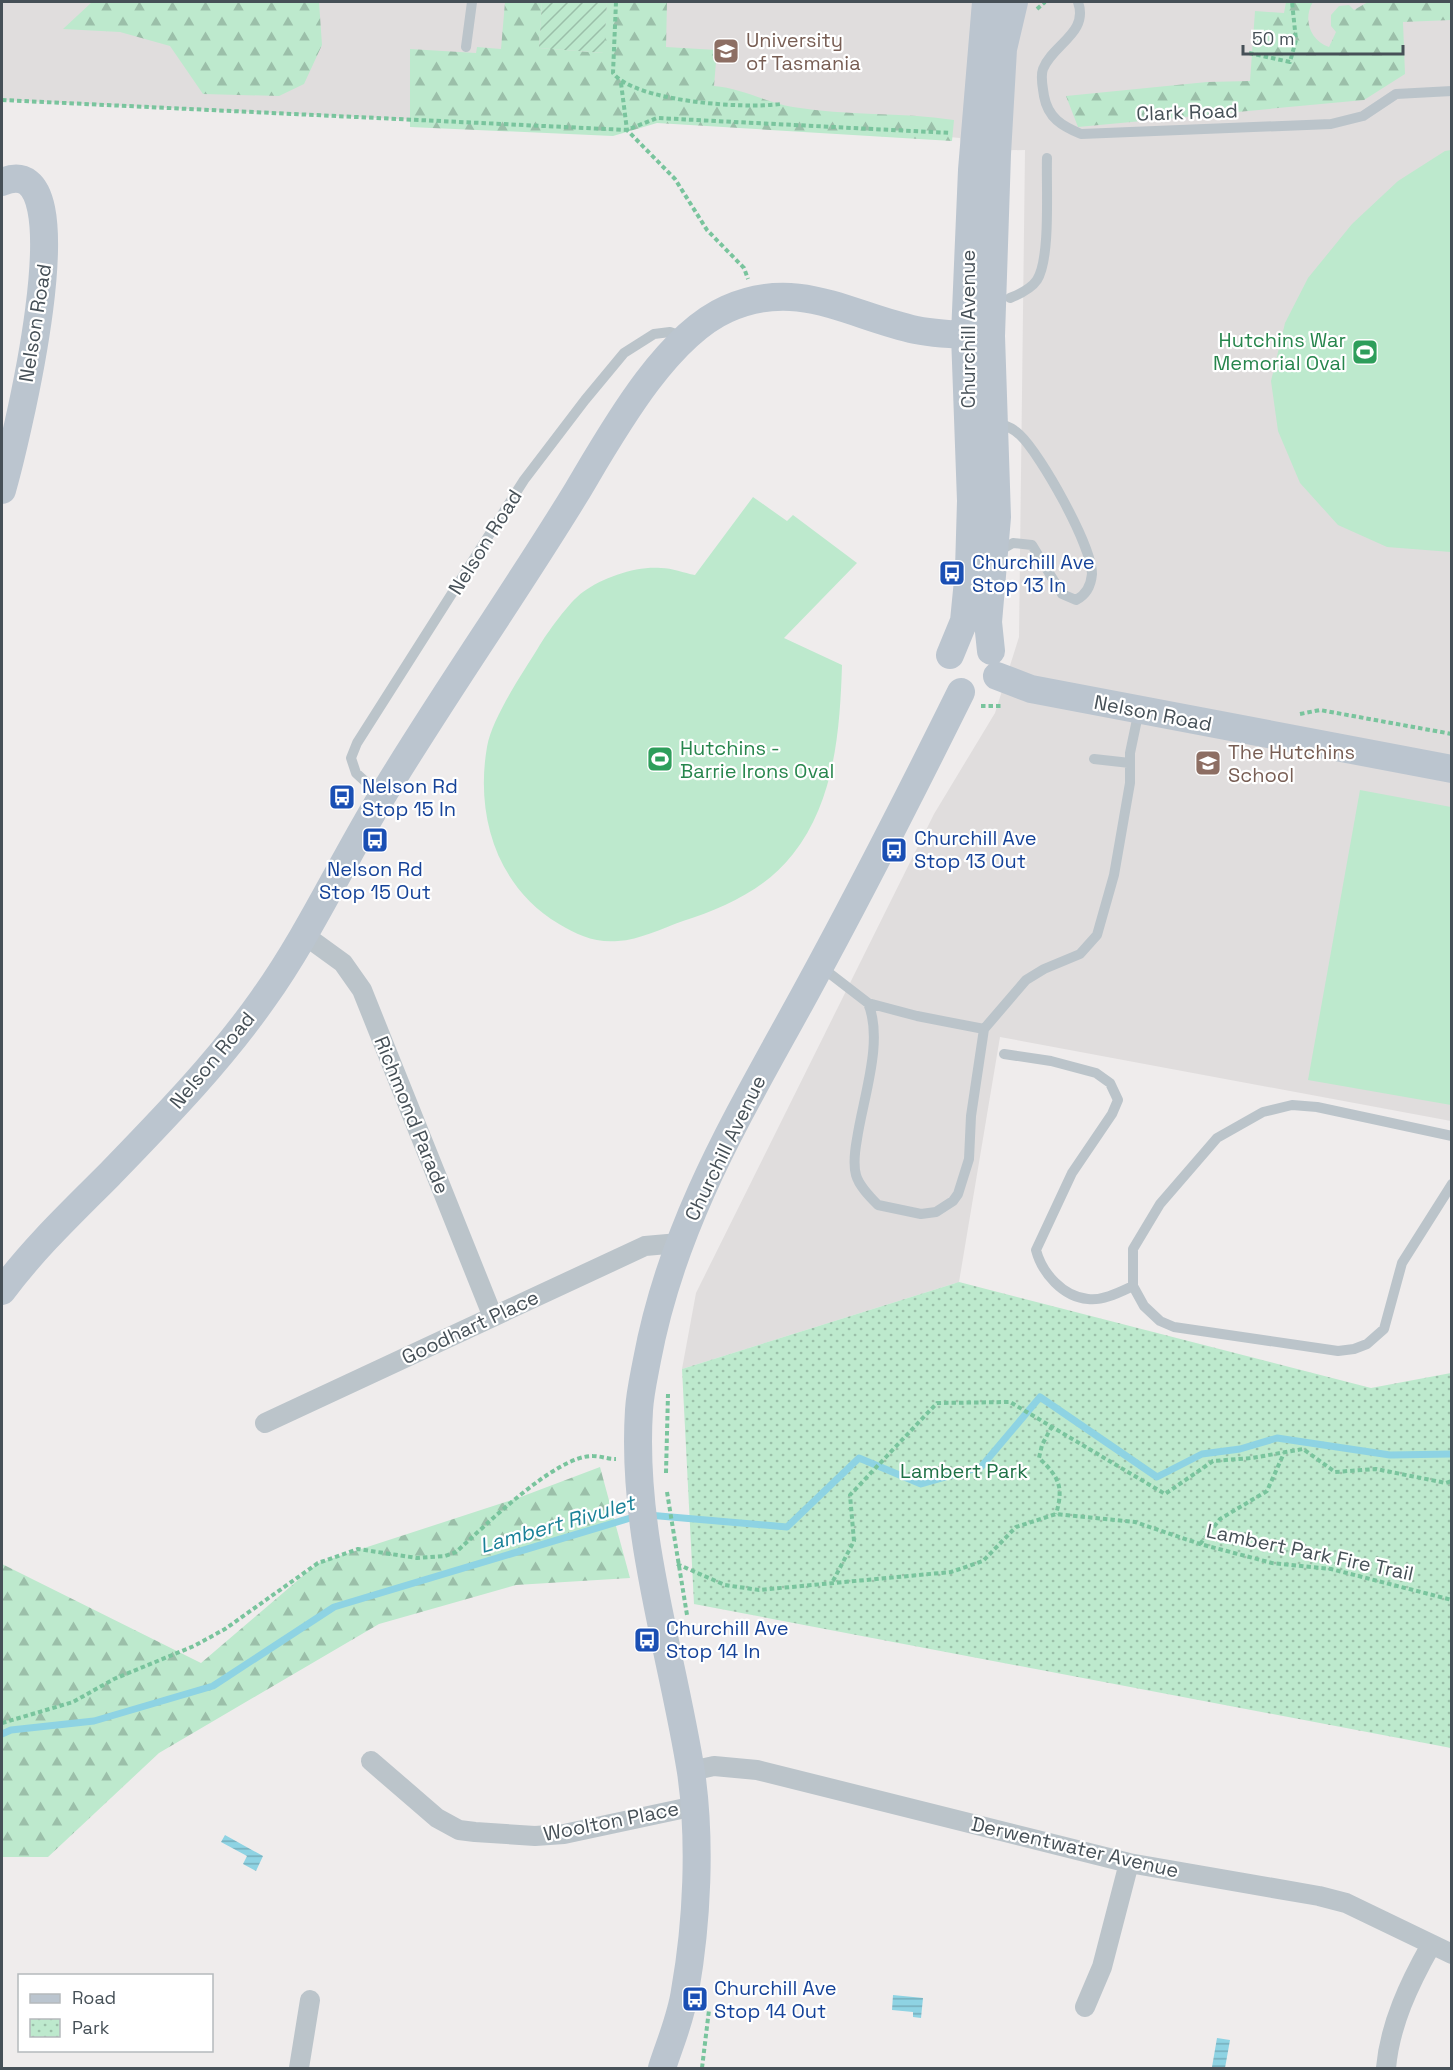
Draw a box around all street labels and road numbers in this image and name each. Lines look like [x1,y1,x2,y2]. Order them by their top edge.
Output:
street label: Clark Road [1136,97,1238,127]
street label: Churchill Avenue [955,250,981,408]
street label: Nelson Road [13,262,57,384]
street label: Nelson Road [442,484,528,600]
street label: Nelson Road [1092,689,1214,737]
street label: Nelson Road [164,1006,260,1114]
street label: Richmond Parade [368,1032,456,1198]
street label: Churchill Avenue [679,1071,771,1225]
street label: Goodhart Place [397,1284,543,1370]
street label: Lambert Park Fire Trail [1204,1517,1416,1587]
street label: Woolton Place [541,1795,681,1847]
street label: Derwentwater Avenue [969,1810,1181,1884]

